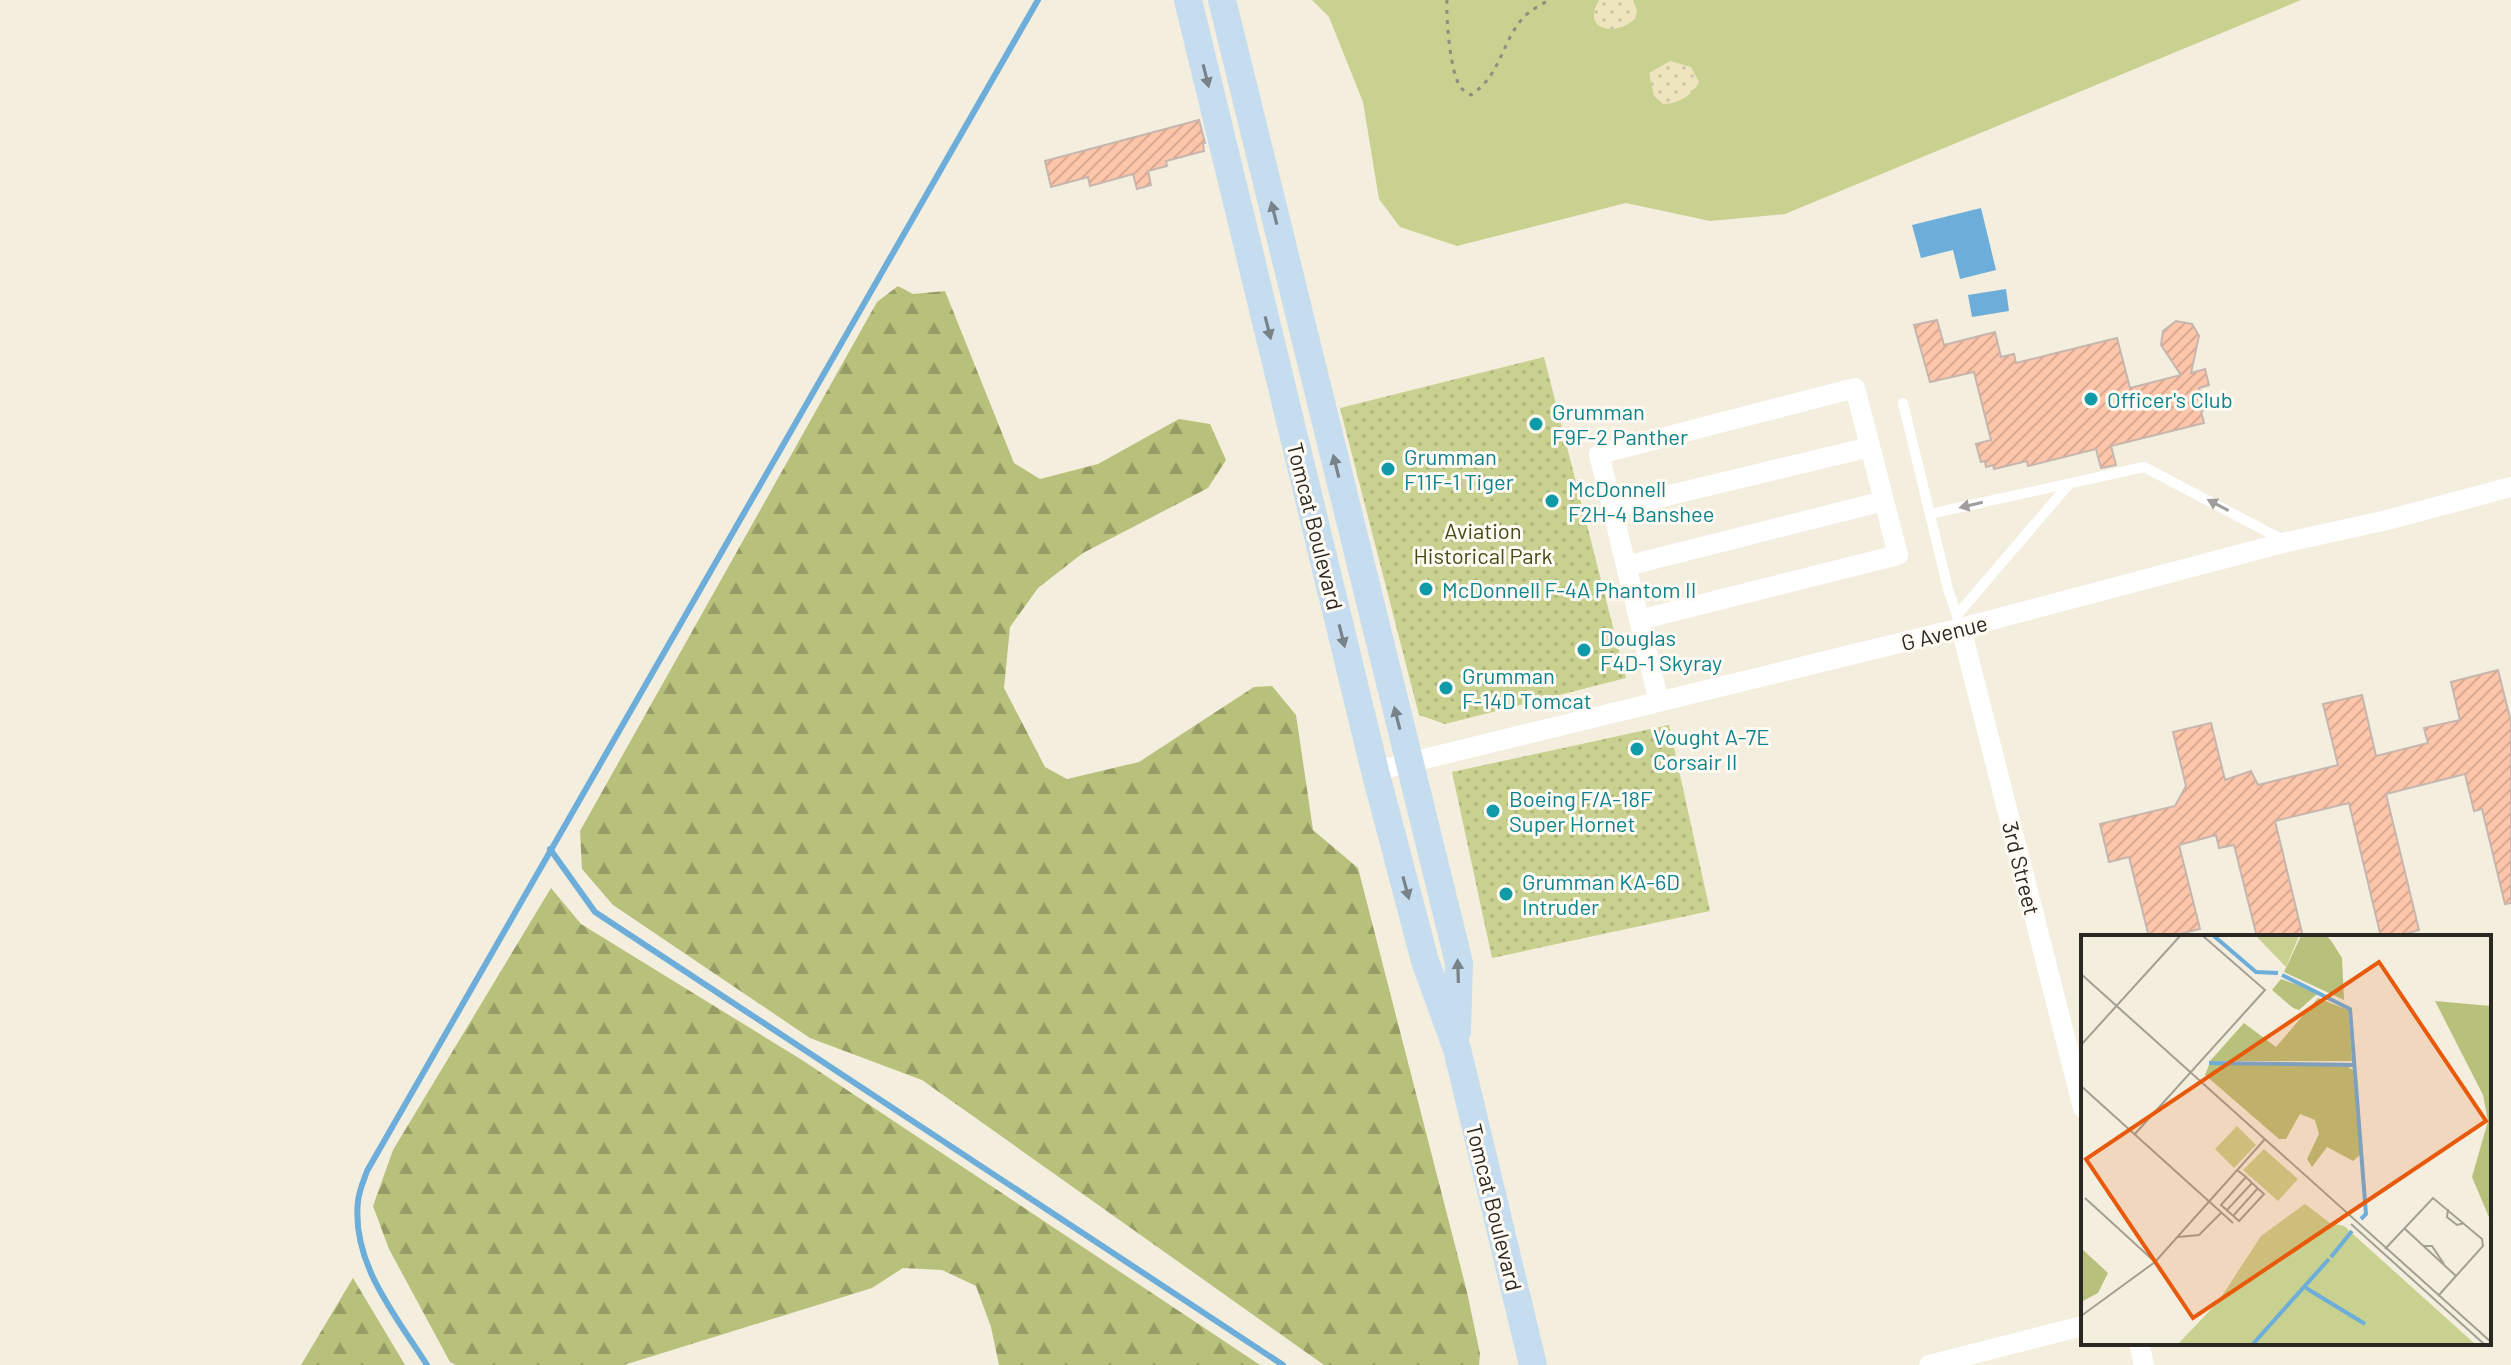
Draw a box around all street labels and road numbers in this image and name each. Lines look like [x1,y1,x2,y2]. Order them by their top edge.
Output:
street label: Tomcat Boulevard [1283,440,1349,612]
street label: G Avenue [1898,609,1990,655]
street label: 3rd Street [1998,818,2046,918]
street label: Tomcat Boulevard [1462,1121,1528,1293]

